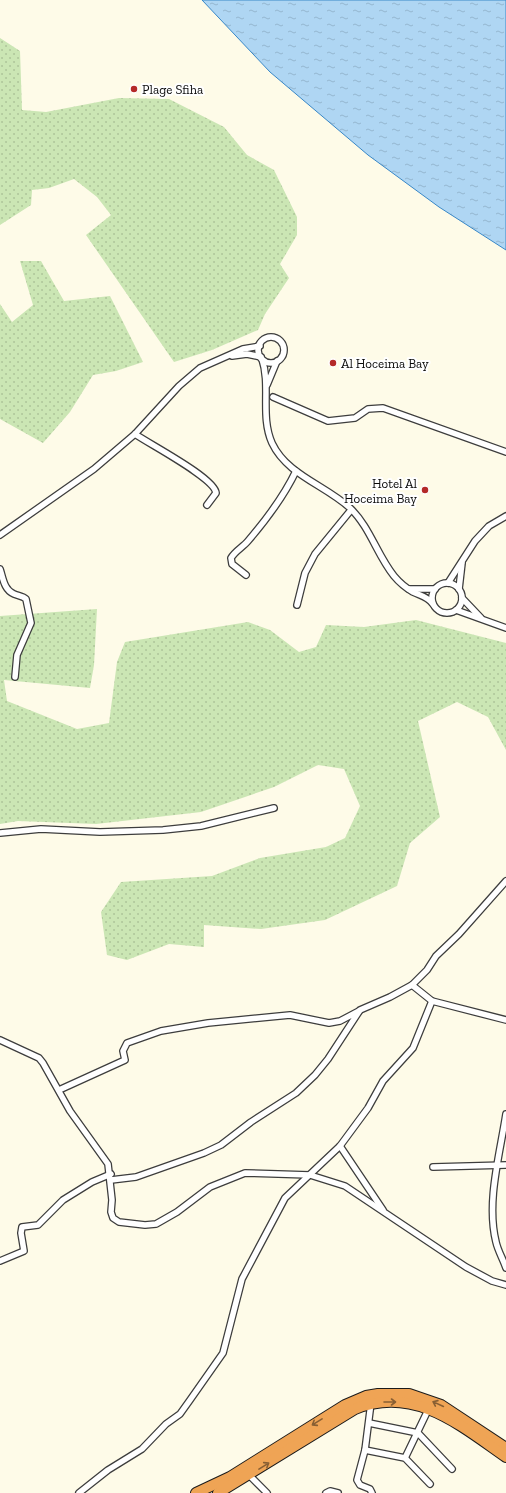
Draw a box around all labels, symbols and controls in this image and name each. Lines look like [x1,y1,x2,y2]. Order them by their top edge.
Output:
place label: Plage Sfiha [142,82,204,97]
marker: Plage Sfiha [129,84,139,94]
place label: Al Hoceima Bay [341,356,429,371]
marker: Al Hoceima Bay [328,358,338,368]
place label: Hotel Al Hoceima Bay [344,476,418,506]
marker: Hotel Al Hoceima Bay [420,485,430,495]
one-way arrow [383,1398,396,1406]
one-way arrow [433,1400,445,1407]
one-way arrow [311,1419,323,1427]
one-way arrow [258,1462,270,1470]

